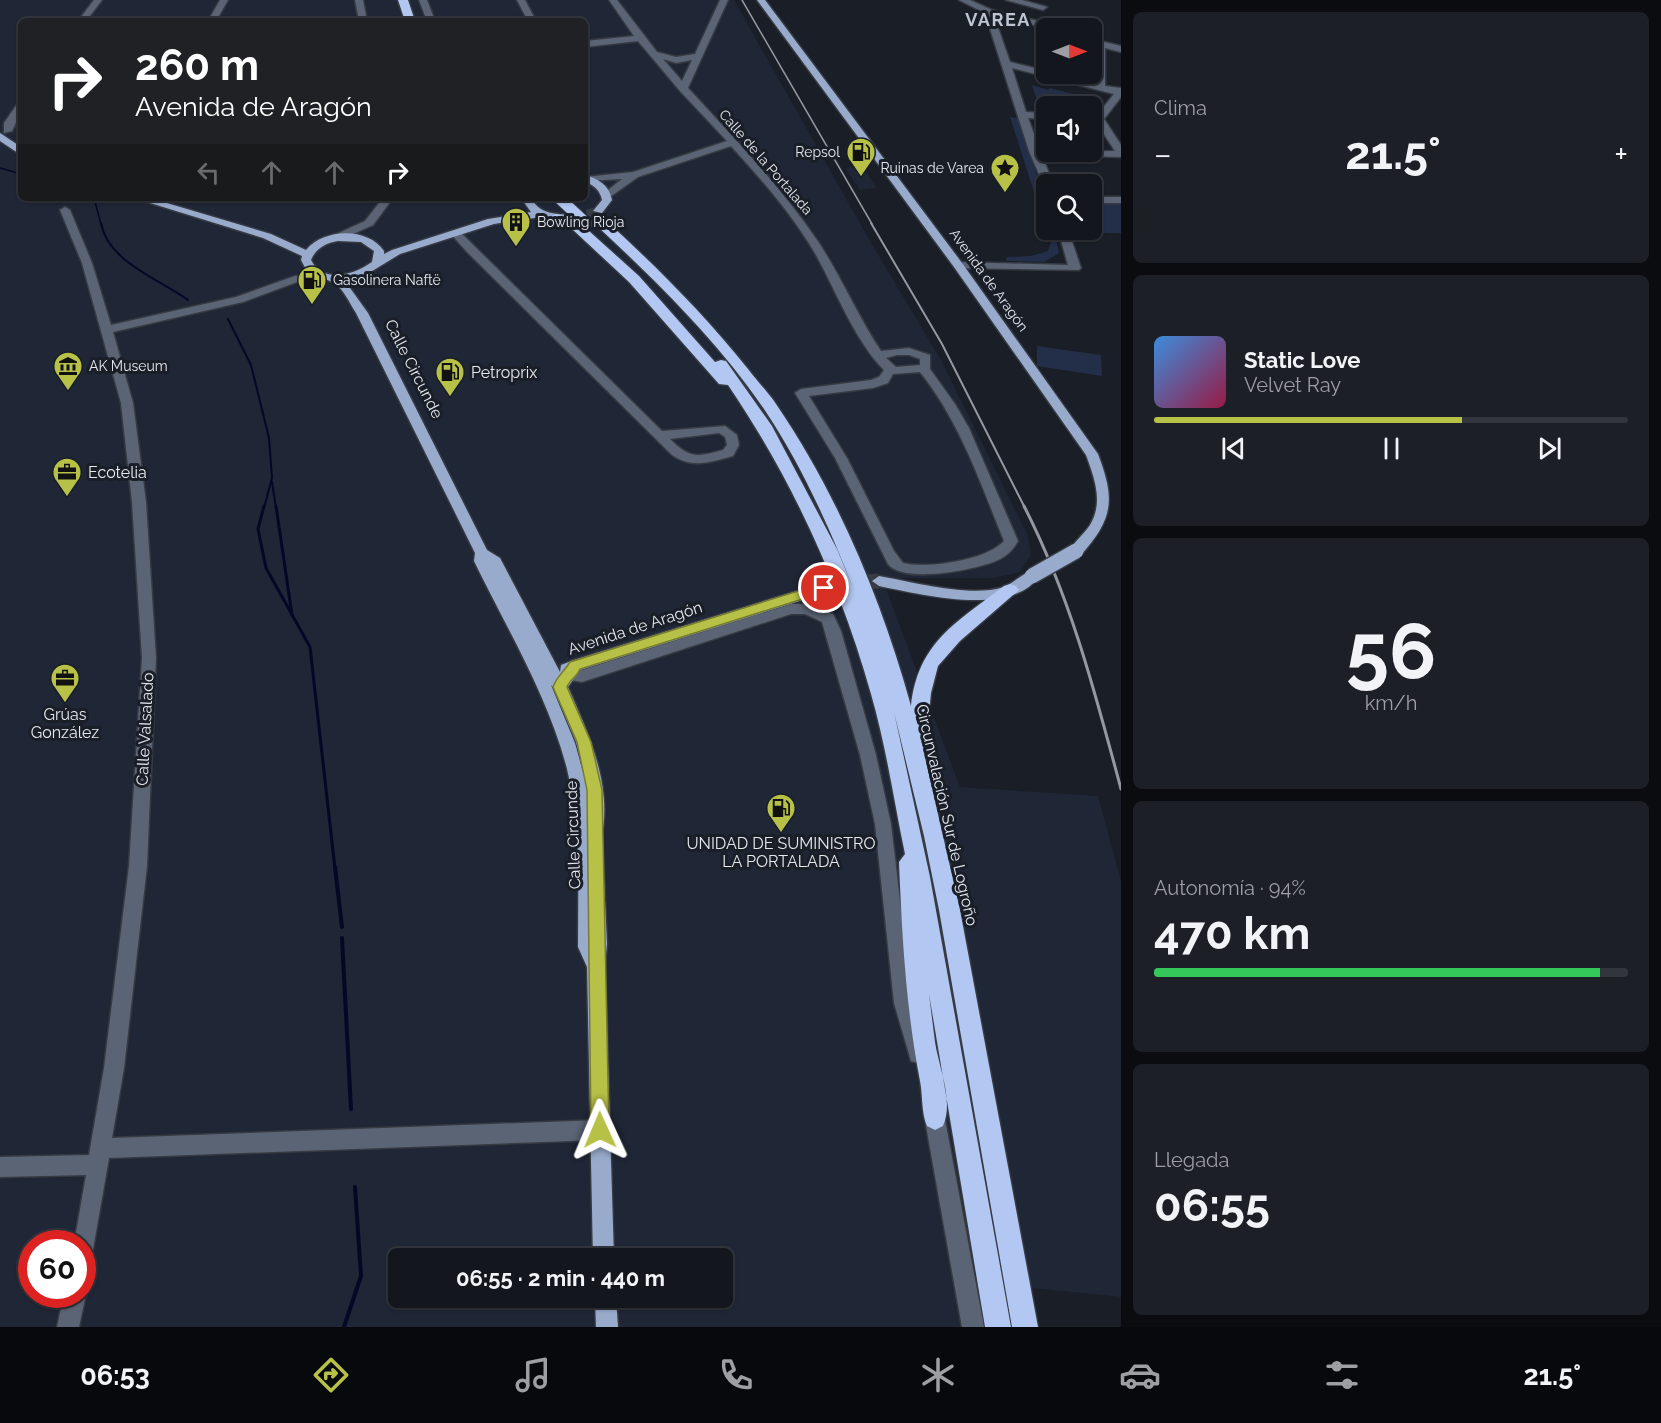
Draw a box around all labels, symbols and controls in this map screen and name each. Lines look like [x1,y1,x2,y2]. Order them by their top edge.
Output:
district label: VAREA [965,9,1031,30]
north arrow [1036,18,1102,84]
map controls [1036,18,1102,240]
text: 260 m [135,41,259,90]
icon: right [36,42,114,120]
text: Avenida de Aragón [135,91,372,122]
button: sound [1036,96,1102,162]
text: Clima [1154,96,1207,120]
street label: Calle de la Portalada [716,106,816,218]
text: 21.5° [1345,127,1441,180]
text: − [1154,135,1172,174]
text: + [1614,135,1628,174]
fuel station icon: Repsol [845,136,877,178]
place label: Repsol [795,144,840,160]
place icon: Ruinas de Varea [989,152,1021,194]
icon: left [192,156,225,189]
icon: ahead [255,156,288,189]
icon: ahead [318,156,351,189]
icon: right [381,156,414,189]
place label: Ruinas de Varea [881,160,984,176]
button: search [1036,174,1102,240]
building icon: Bowling Rioja [500,206,532,248]
place label: Bowling Rioja [537,214,624,230]
street label: Avenida de Aragón [946,226,1032,334]
fuel station icon: Gasolinera Naftë [296,264,328,306]
place label: Gasolinera Naftë [333,272,441,288]
street label: Calle Circunde [381,316,447,422]
text: Static Love [1244,347,1361,373]
museum icon: AK Museum [52,350,84,392]
fuel station icon: Petroprix [434,356,466,398]
place label: AK Museum [89,358,168,374]
place label: Petroprix [471,363,537,382]
text: Velvet Ray [1244,373,1341,397]
icon: previous [1217,432,1250,465]
icon: pause [1375,432,1408,465]
icon: next [1533,432,1566,465]
office icon: Ecotelia [51,456,83,498]
place label: Ecotelia [88,463,147,482]
pin [798,562,849,613]
icon: arrive [807,571,840,604]
street label: Avenida de Aragón [565,597,705,659]
text: 56 [1346,606,1436,697]
office icon: Grúas González [49,662,81,704]
street label: Calle Valsalado [133,672,157,786]
text: km/h [1365,691,1417,715]
street label: Circunvalación Sur de Logroño [912,702,982,928]
place label: Grúas González [31,705,99,742]
street label: Calle Circunde [562,780,584,890]
fuel station icon: UNIDAD DE SUMINISTRO LA PORTALADA [765,792,797,834]
place label: UNIDAD DE SUMINISTRO LA PORTALADA [686,834,876,871]
text: Autonomía · 94% [1154,876,1306,900]
text: 470 km [1154,907,1310,960]
position arrow [568,1098,632,1162]
text: Llegada [1154,1148,1229,1172]
text: 06:55 [1154,1179,1270,1232]
speed limit sign: 60 [18,1230,96,1308]
text: 06:55 · 2 min · 440 m [456,1265,665,1291]
icon: directions [310,1354,352,1396]
icon: music [512,1354,554,1396]
icon: phone [715,1354,757,1396]
icon: climate [917,1354,959,1396]
icon: car [1119,1354,1161,1396]
icon: filters [1321,1354,1363,1396]
text: 06:53 [80,1360,150,1391]
text: 21.5° [1524,1360,1581,1391]

